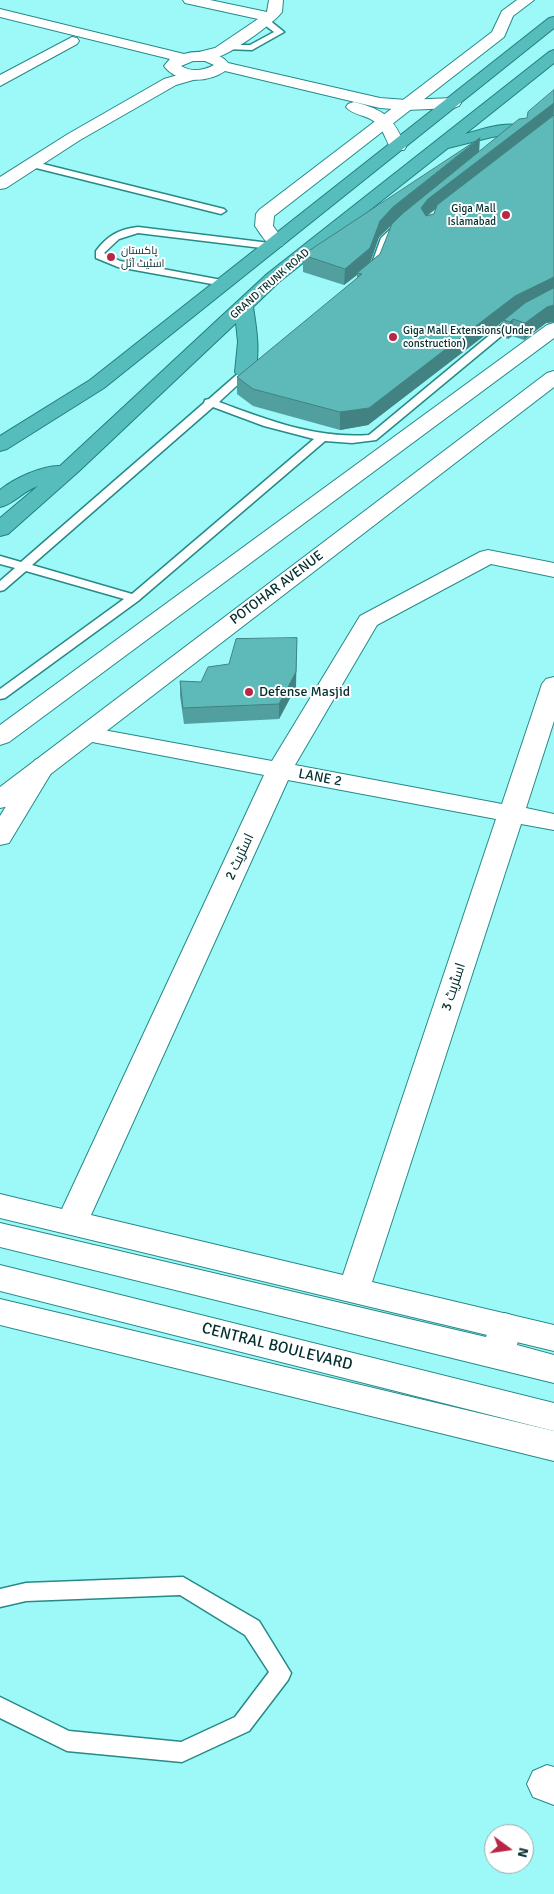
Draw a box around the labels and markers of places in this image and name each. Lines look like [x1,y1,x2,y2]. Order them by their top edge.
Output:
place label: Giga Mall Islamabad [448,202,496,228]
marker: Giga Mall Islamabad [500,209,512,221]
place label: پاکستان اسٹیٹ آئل [121,244,165,270]
marker: پاکستان اسٹیٹ آئل [105,251,117,263]
place label: Giga Mall Extensions(Under construction) [403,324,533,350]
marker: Giga Mall Extensions(Under construction) [387,331,399,343]
place label: Defense Masjid [259,684,350,700]
marker: Defense Masjid [243,686,255,698]

